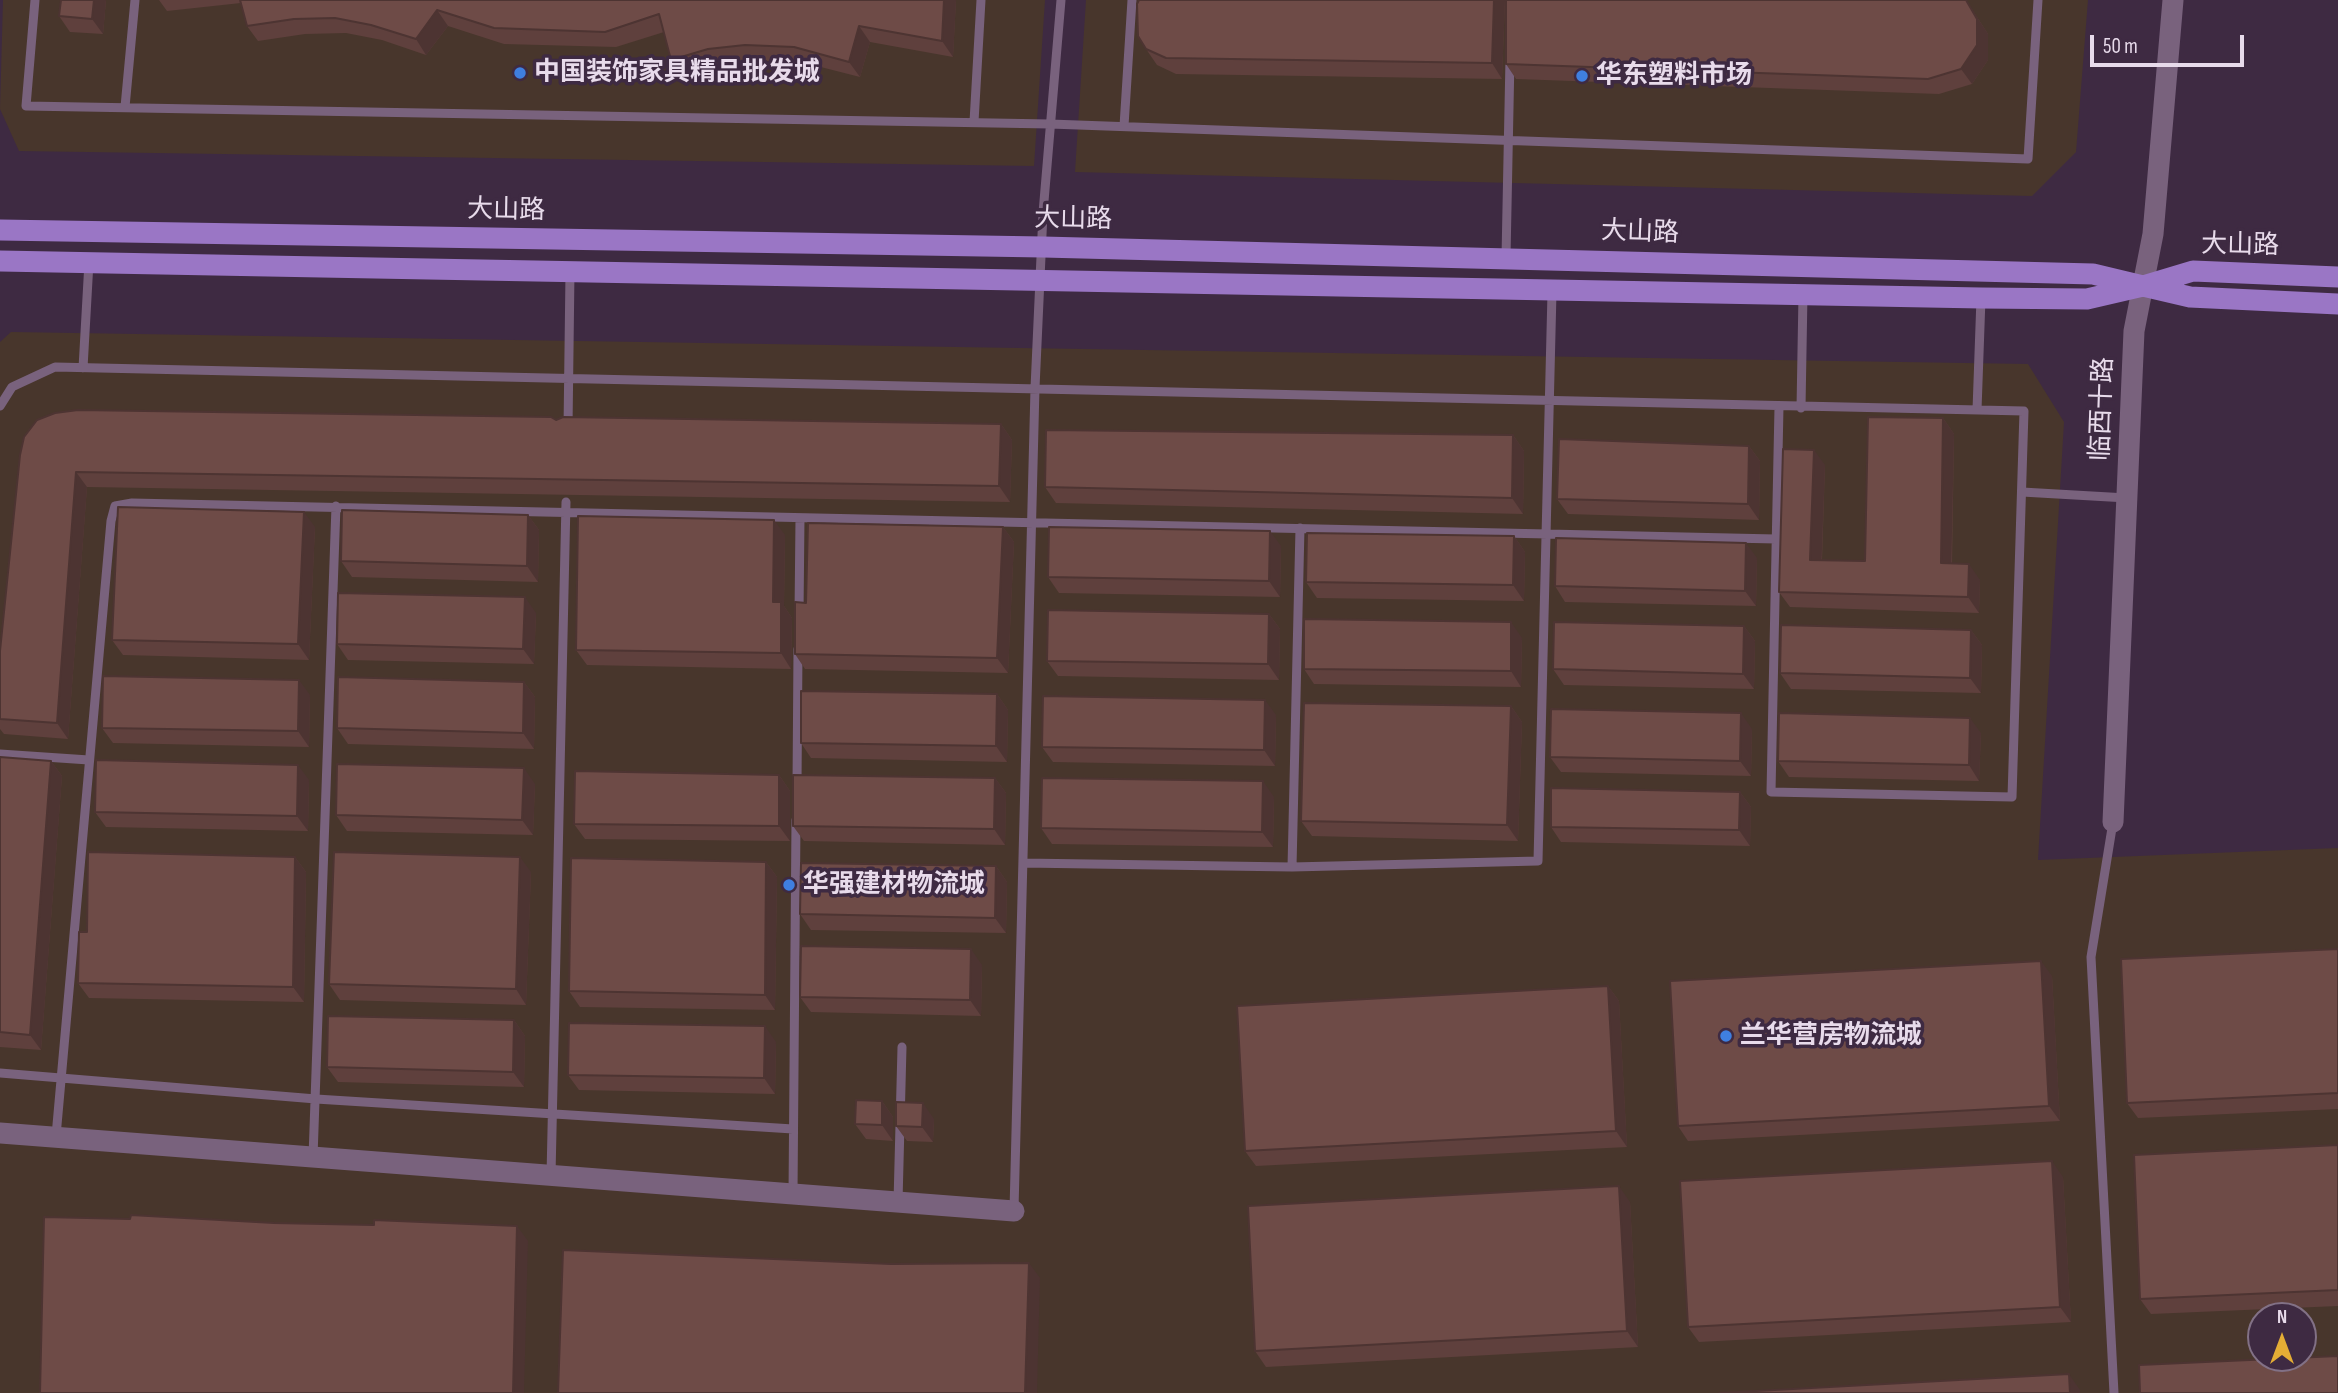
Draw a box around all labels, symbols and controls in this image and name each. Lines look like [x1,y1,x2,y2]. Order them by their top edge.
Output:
scale bar [2093,21,2247,65]
text: 50 m [2103,34,2138,59]
place label: 中国装饰家具精品批发城 [534,57,820,89]
place label: 华东塑料市场 [1596,60,1752,92]
marker: 中国装饰家具精品批发城 [512,65,528,81]
marker: 华东塑料市场 [1574,68,1590,84]
street label: 大山路 [467,195,545,227]
street label: 大山路 [1034,204,1112,236]
street label: 大山路 [1600,216,1680,250]
street label: 大山路 [2201,230,2279,262]
street label: 临西十路 [2086,356,2120,462]
place label: 华强建材物流城 [803,869,985,901]
marker: 华强建材物流城 [781,877,797,893]
place label: 兰华营房物流城 [1740,1020,1922,1052]
marker: 兰华营房物流城 [1718,1028,1734,1044]
north arrow [2247,1302,2317,1372]
text: N [2277,1306,2287,1329]

